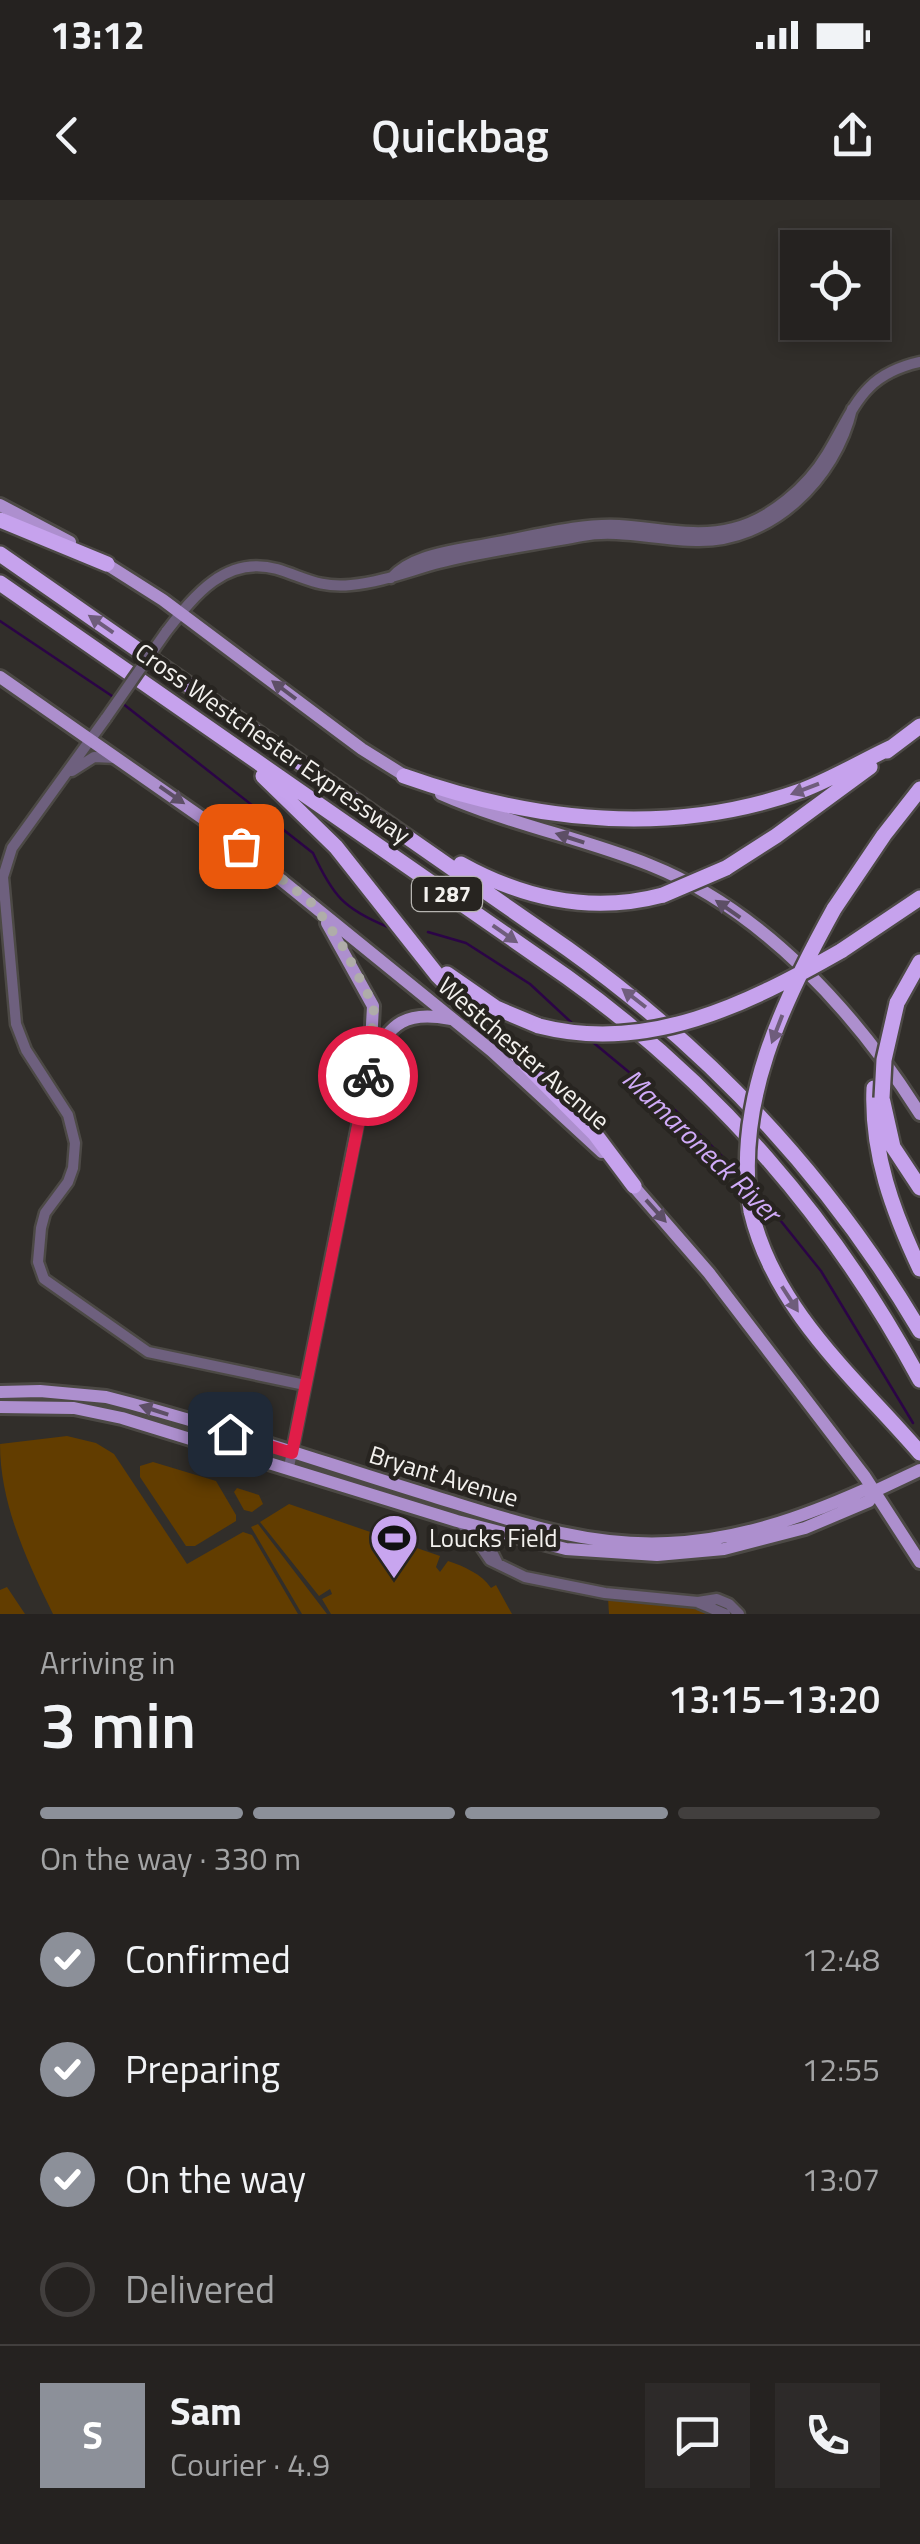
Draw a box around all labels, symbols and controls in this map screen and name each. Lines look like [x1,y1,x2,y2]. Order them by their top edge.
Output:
text: 13:12 [50,6,145,64]
text: Quickbag [371,101,549,169]
icon: back [40,108,95,163]
icon: share [825,108,880,163]
map controls [780,230,890,340]
button: locate [780,230,890,340]
one-way arrow [87,615,114,634]
street label: Cross Westchester Expressway [128,633,418,853]
one-way arrow [271,681,297,701]
one-way arrow [789,781,819,797]
one-way arrow [158,785,185,804]
pin [199,804,284,889]
icon: bag [214,819,269,874]
one-way arrow [555,829,585,844]
road number: I 287 [412,877,482,911]
one-way arrow [715,900,742,919]
one-way arrow [491,924,518,943]
street label: Westchester Avenue [430,967,618,1139]
one-way arrow [622,988,647,1009]
one-way arrow [769,1014,784,1044]
courier [318,1026,418,1126]
icon: bike [341,1049,396,1104]
water label: Mamaroneck River [613,1058,793,1234]
one-way arrow [645,1198,667,1223]
one-way arrow [780,1286,799,1313]
pin [188,1392,273,1477]
one-way arrow [138,1402,169,1417]
icon: home [203,1407,258,1462]
street label: Bryant Avenue [365,1435,523,1517]
sports icon: Loucks Field [368,1512,420,1580]
place label: Loucks Field [429,1519,558,1557]
text: Arriving in [40,1638,176,1686]
text: 13:15–13:20 [668,1670,880,1728]
text: 3 min [40,1674,196,1773]
text: On the way · 330 m [40,1834,301,1882]
text: Confirmed [125,1930,291,1988]
icon: check [40,1932,95,1987]
text: 12:48 [801,1935,880,1983]
text: Preparing [125,2040,280,2098]
icon: check [40,2042,95,2097]
text: 12:55 [801,2045,880,2093]
text: On the way [125,2150,306,2208]
icon: check [40,2152,95,2207]
text: 13:07 [801,2155,880,2203]
text: Delivered [125,2260,275,2318]
text: Sam [170,2382,242,2440]
button: chat [645,2383,750,2488]
button: phone [775,2383,880,2488]
text: S [82,2406,103,2464]
text: Courier · 4.9 [170,2440,330,2488]

